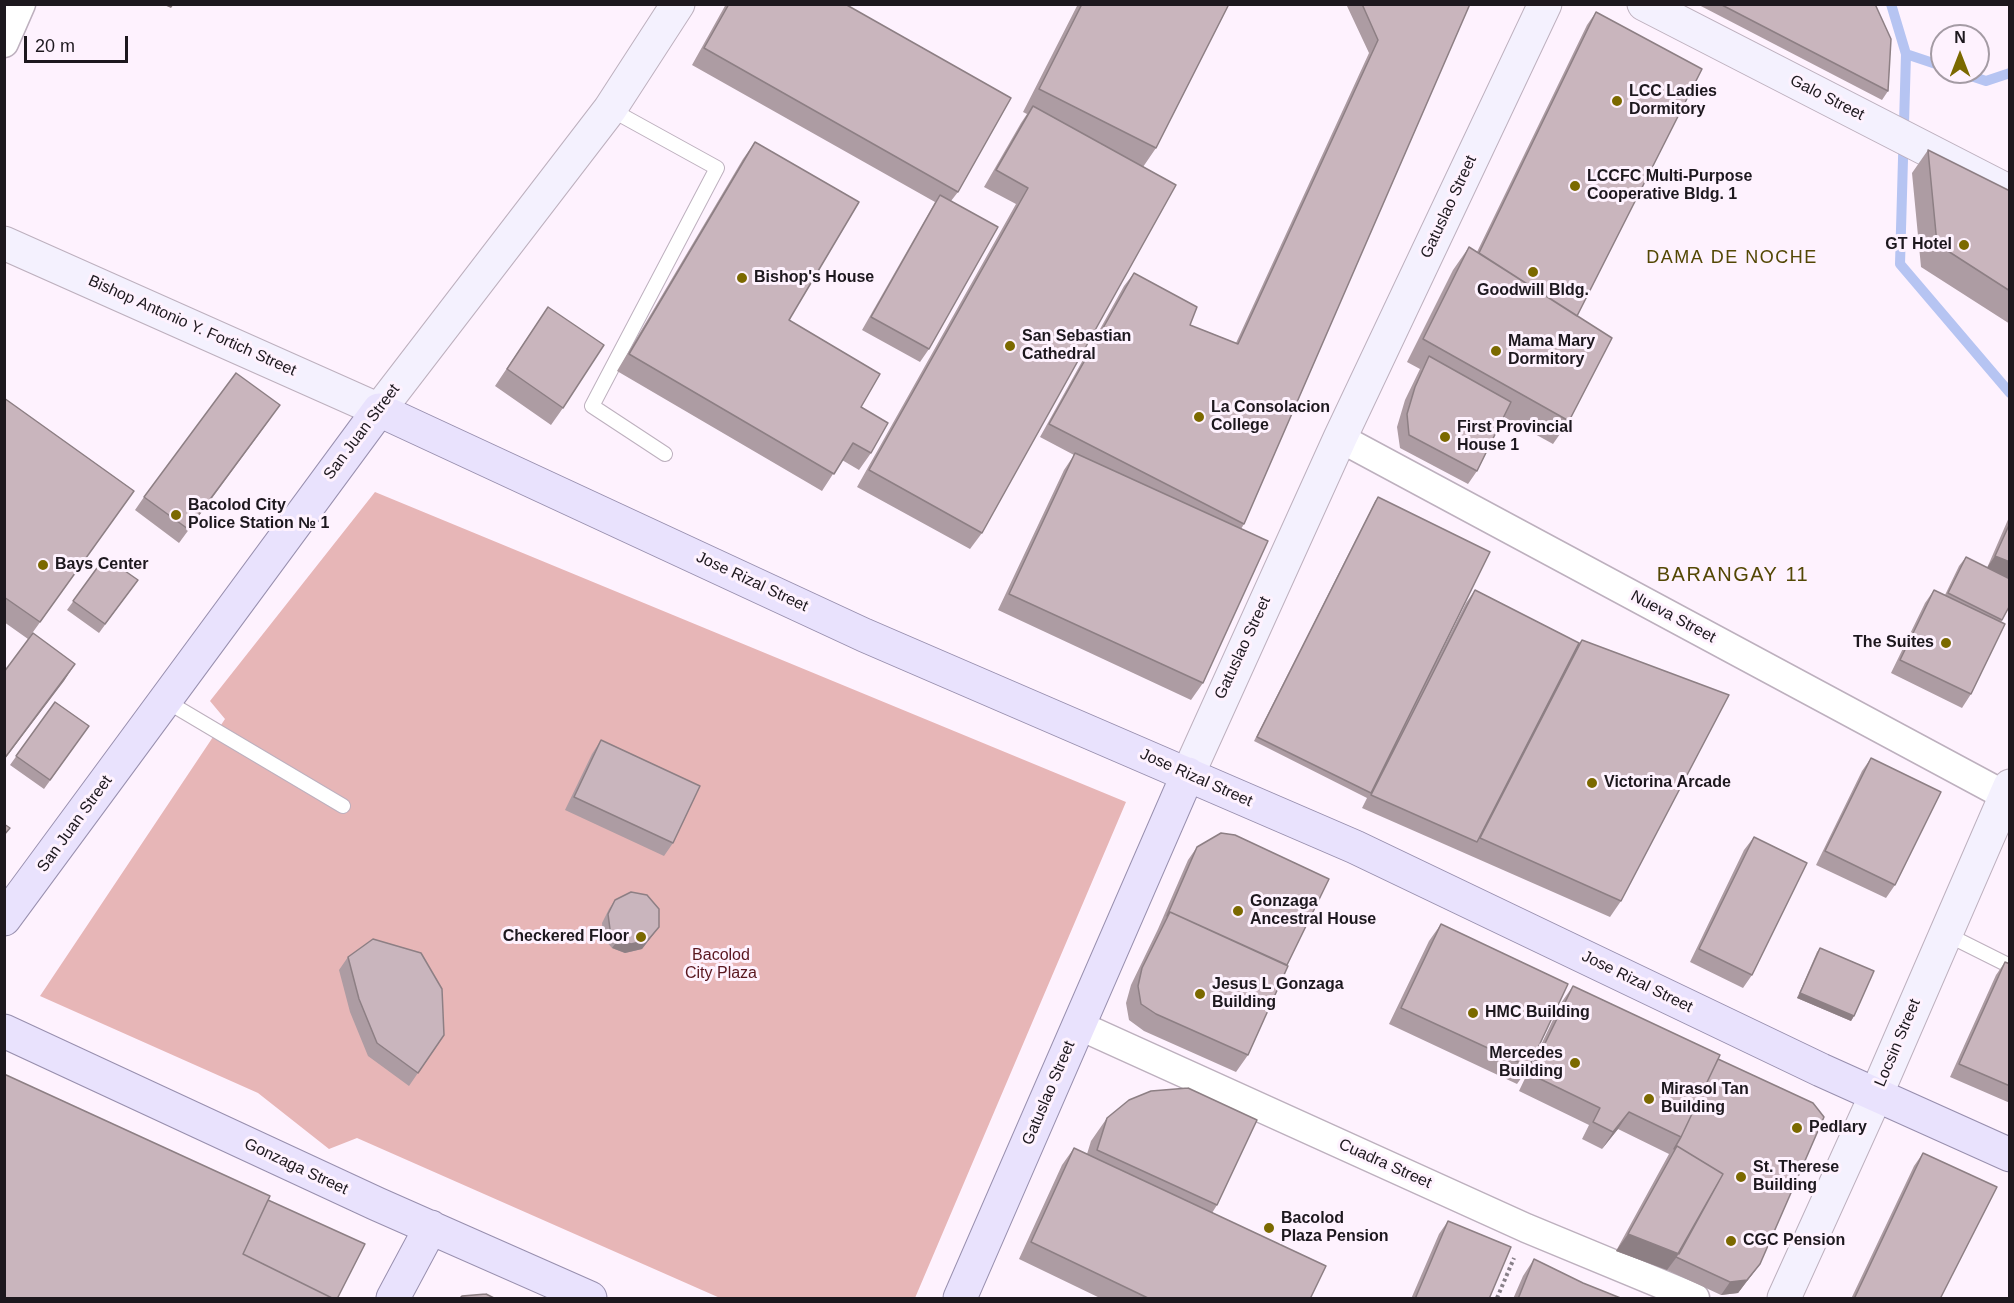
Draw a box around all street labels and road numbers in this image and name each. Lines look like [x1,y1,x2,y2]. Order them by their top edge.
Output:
street label: Galo Street [1787,71,1867,125]
street label: Gatuslao Street [1417,153,1481,261]
street label: Bishop Antonio Y. Fortich Street [85,271,299,381]
street label: San Juan Street [320,380,404,484]
street label: Jose Rizal Street [693,548,811,616]
street label: Nueva Street [1627,587,1719,647]
street label: Gatuslao Street [1211,594,1275,702]
street label: Jose Rizal Street [1137,745,1255,811]
street label: San Juan Street [34,772,116,876]
street label: Jose Rizal Street [1578,947,1696,1017]
street label: Locsin Street [1871,996,1925,1090]
street label: Gatuslao Street [1018,1038,1080,1148]
street label: Gonzaga Street [241,1135,351,1199]
street label: Cuadra Street [1336,1135,1434,1193]

